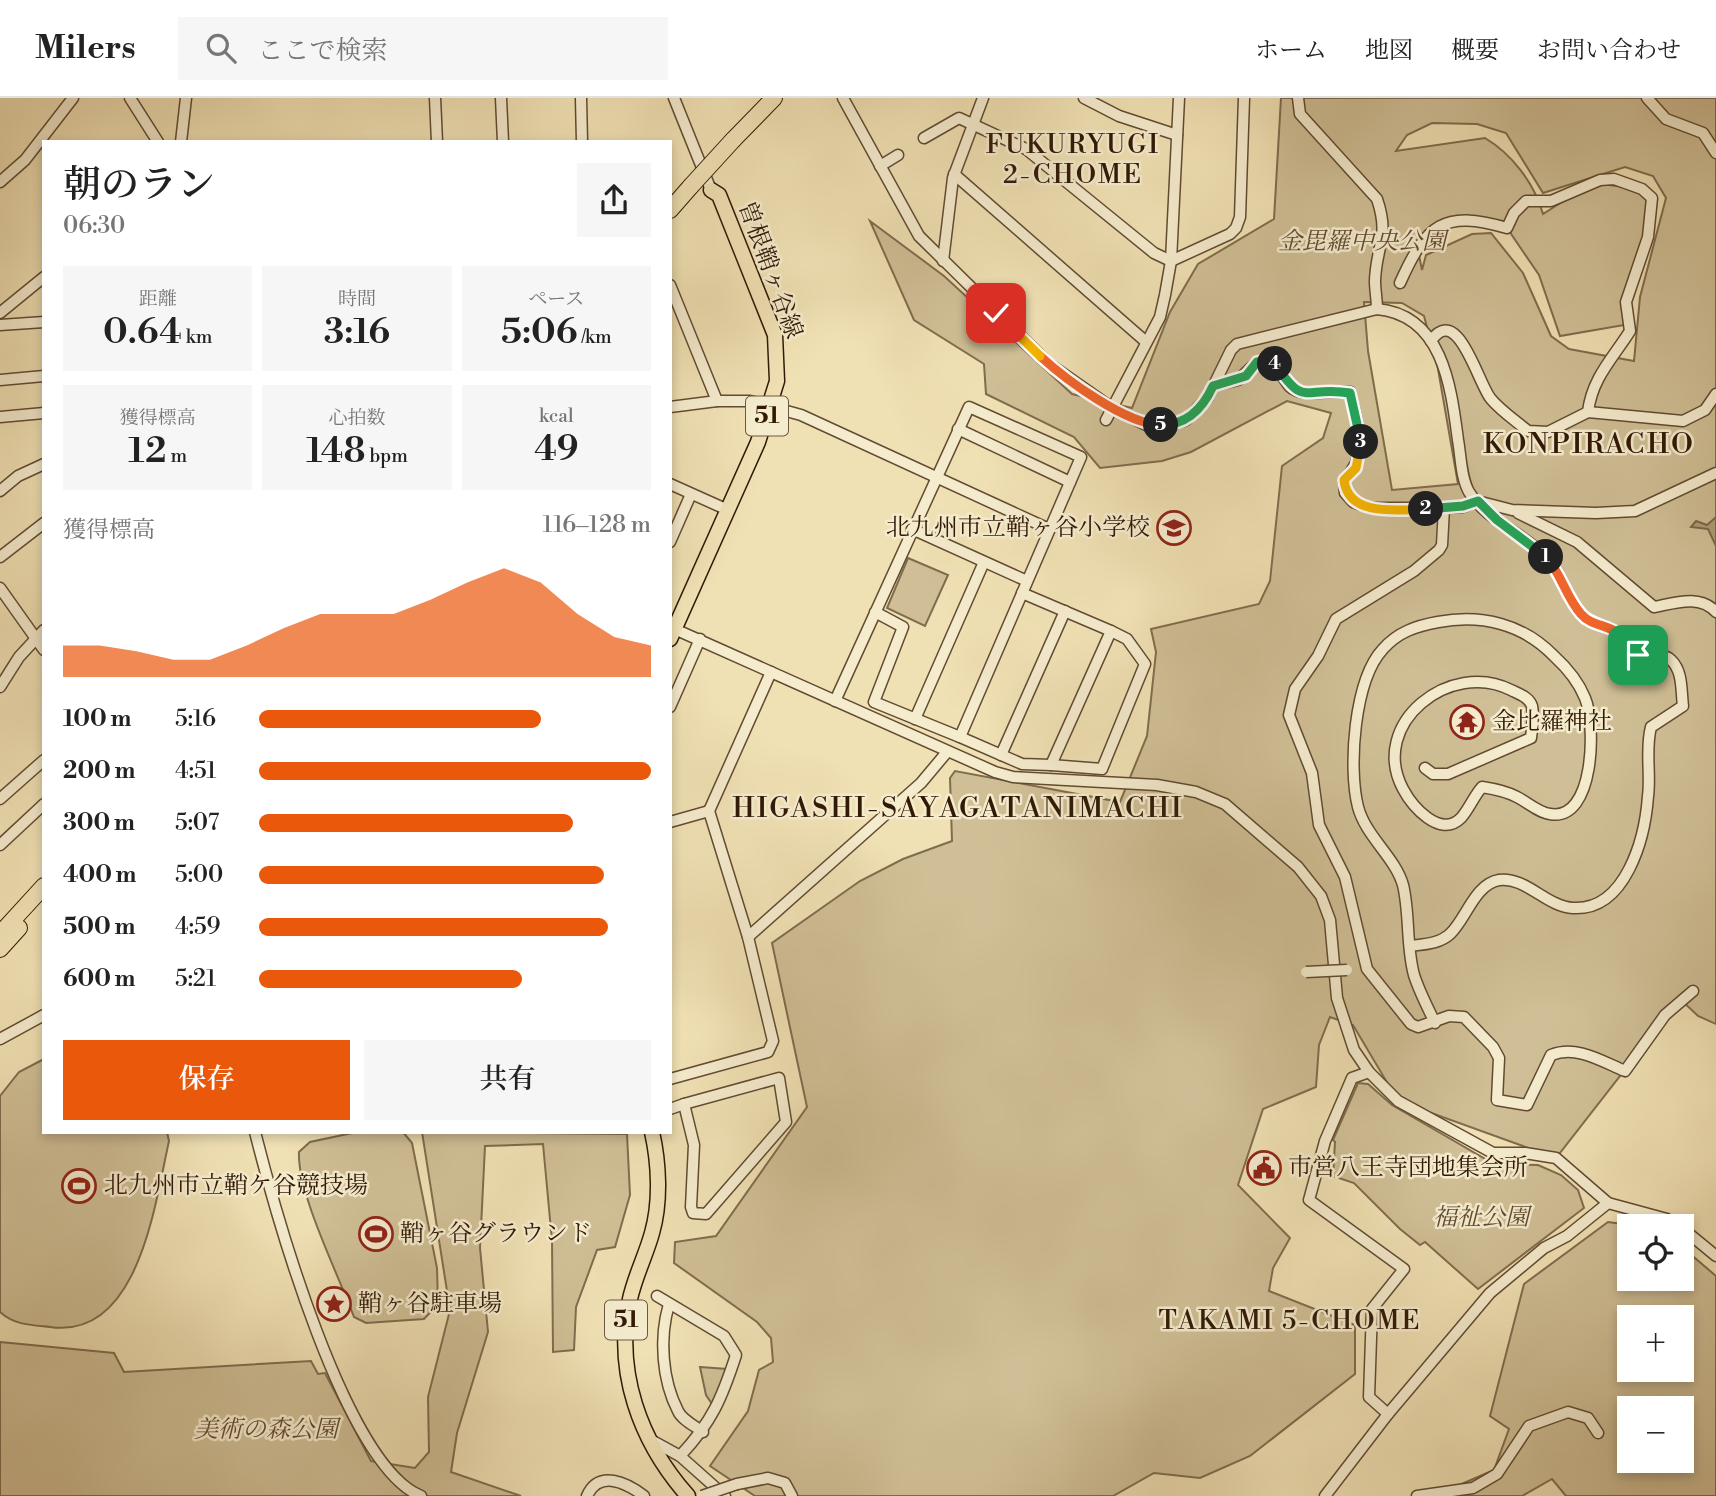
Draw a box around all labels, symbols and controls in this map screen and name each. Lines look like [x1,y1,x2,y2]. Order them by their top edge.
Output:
search box [178,17,668,80]
text: Milers [35,28,136,69]
icon: search [202,29,240,67]
text: ここで検索 [258,35,388,67]
text: ホーム [1255,36,1327,66]
text: 地図 [1365,36,1413,66]
text: 概要 [1451,36,1499,66]
text: お問い合わせ [1537,36,1681,66]
district label: FUKURYUGI 2-CHOME [986,129,1160,191]
text: 朝のラン [63,162,215,209]
button: share [577,163,651,237]
street label: 曽根鞘ヶ谷線 [731,197,809,343]
text: 06:30 [63,212,125,240]
park label: 金毘羅中央公園 [1278,227,1450,257]
pin [966,283,1026,343]
text: 距離 [139,287,177,311]
text: 時間 [338,287,376,311]
text: ペース [528,287,584,311]
icon: check [977,294,1015,332]
text: 0.64 [103,311,182,354]
text: 3:16 [324,311,390,354]
text: 5:06 [501,311,577,354]
text: km [182,325,212,349]
text: /km [577,325,612,349]
pin: 4 [1258,346,1292,382]
text: 4 [1268,351,1281,375]
road number: 51 [746,396,788,436]
text: kcal [539,404,574,428]
text: 獲得標高 [120,406,196,430]
text: 心拍数 [328,406,386,430]
pin: 5 [1144,408,1178,442]
text: 5 [1155,412,1166,436]
pin: 3 [1344,424,1378,460]
district label: KONPIRACHO [1483,427,1695,462]
text: 49 [534,428,579,471]
text: 3 [1355,429,1366,453]
text: 12 [128,430,166,473]
text: 148 [306,430,365,473]
text: m [166,444,187,468]
text: bpm [365,444,408,468]
pin: 2 [1408,492,1444,526]
text: 2 [1420,496,1431,520]
school or university icon: 北九州市立鞘ヶ谷小学校 [1155,509,1193,547]
text: 116–128 m [542,511,651,539]
place label: 北九州市立鞘ヶ谷小学校 [886,513,1150,543]
text: 獲得標高 [63,516,155,544]
pin: 1 [1528,540,1564,574]
text: 1 [1541,544,1550,568]
pin [1608,625,1668,685]
icon: arrive [1619,636,1657,674]
temple icon: 金比羅神社 [1448,703,1486,741]
text: 100 m [63,705,131,733]
text: 5:16 [175,705,216,733]
place label: 金比羅神社 [1492,707,1612,737]
text: 200 m [63,757,135,785]
text: 4:51 [175,757,216,785]
district label: HIGASHI-SAYAGATANIMACHI [732,791,1184,826]
text: 300 m [63,809,135,837]
text: 5:07 [175,809,219,837]
text: 400 m [63,861,136,889]
text: 5:00 [175,861,223,889]
text: 500 m [63,913,135,941]
text: 4:59 [175,913,221,941]
text: 600 m [63,965,136,993]
text: 5:21 [175,965,216,993]
button: 保存 [63,1040,350,1120]
button: 共有 [364,1040,651,1120]
public building icon: 市営八王寺団地集会所 [1245,1149,1283,1187]
place label: 市営八王寺団地集会所 [1288,1153,1528,1183]
sports icon: 北九州市立鞘ケ谷競技場 [60,1167,98,1205]
place label: 北九州市立鞘ケ谷競技場 [104,1171,368,1201]
park label: 福祉公園 [1433,1203,1533,1233]
map controls [1617,1214,1694,1473]
button: locate [1617,1214,1694,1291]
sports icon: 鞘ヶ谷グラウンド [357,1215,395,1253]
place label: 鞘ヶ谷グラウンド [400,1219,592,1249]
place icon: 鞘ヶ谷駐車場 [315,1285,353,1323]
place label: 鞘ヶ谷駐車場 [358,1289,502,1319]
road number: 51 [605,1301,647,1340]
district label: TAKAMI 5-CHOME [1159,1305,1421,1337]
button: + [1617,1305,1694,1382]
button: − [1617,1396,1694,1473]
park label: 美術の森公園 [194,1415,342,1445]

